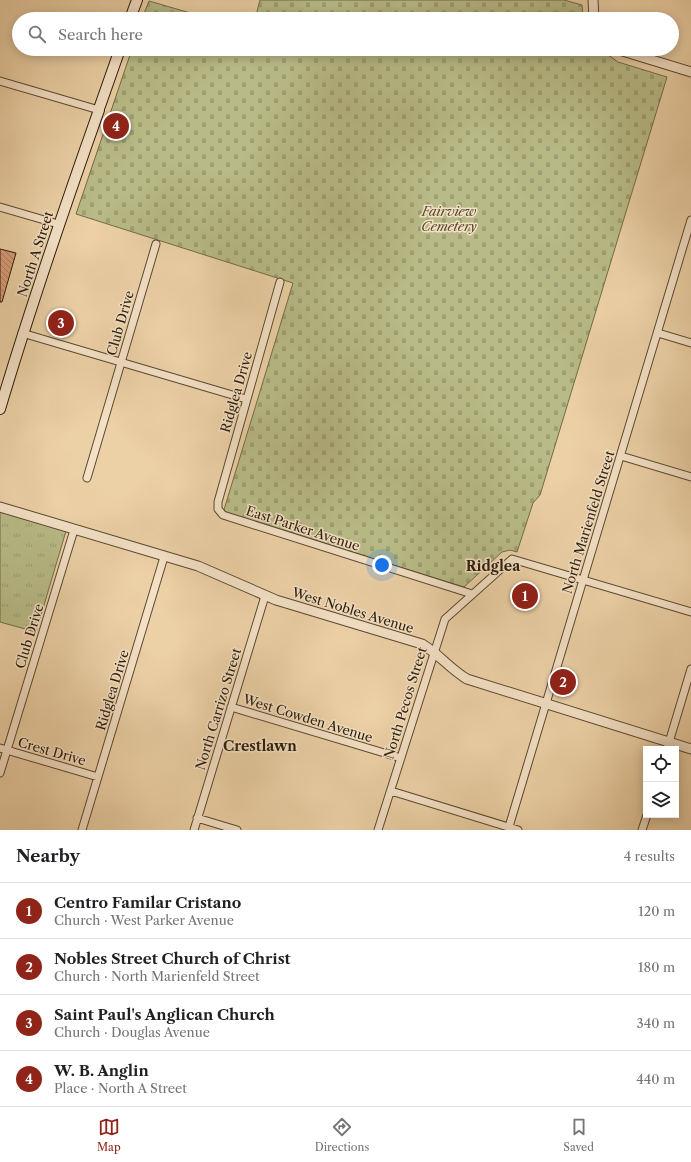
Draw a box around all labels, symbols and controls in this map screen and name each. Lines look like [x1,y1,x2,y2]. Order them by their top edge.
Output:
search box [12,12,679,56]
icon: search [26,23,48,45]
text: Search here [58,25,143,44]
pin: 4 [103,111,129,141]
park label: Fairview Cemetery [421,203,477,234]
street label: North A Street [14,209,56,299]
street label: Club Drive [103,289,137,357]
pin: 3 [48,308,74,338]
street label: Ridglea Drive [217,350,255,434]
street label: North Marienfeld Street [559,448,617,595]
street label: East Parker Avenue [244,502,362,554]
your location [372,555,392,575]
district label: Ridglea [466,557,521,575]
pin: 1 [512,581,538,611]
street label: West Nobles Avenue [289,584,416,636]
street label: Club Drive [12,602,46,670]
street label: North Pecos Street [380,645,430,761]
street label: North Carrizo Street [192,646,244,772]
street label: Ridglea Drive [92,648,132,732]
pin: 2 [550,667,576,697]
street label: West Cowden Avenue [240,690,375,745]
street label: Crest Drive [16,734,88,768]
district label: Crestlawn [223,737,297,755]
map controls [643,746,679,818]
button: locate [643,746,679,782]
button: layers [643,782,679,818]
text: Nearby [16,846,80,866]
text: 4 results [624,848,675,864]
text: Centro Familar Cristano [54,893,241,912]
text: 1 [26,903,32,919]
text: 120 m [638,903,675,919]
text: Church · West Parker Avenue [54,912,234,928]
text: Nobles Street Church of Christ [54,949,291,968]
text: 2 [25,959,33,975]
text: 180 m [638,959,675,975]
text: Church · North Marienfeld Street [54,968,260,984]
text: Saint Paul's Anglican Church [54,1005,275,1024]
text: 3 [25,1015,33,1031]
text: 340 m [637,1015,675,1031]
text: Church · Douglas Avenue [54,1024,210,1040]
text: W. B. Anglin [54,1061,149,1080]
text: 4 [25,1071,33,1087]
text: 440 m [636,1071,675,1087]
text: Place · North A Street [54,1080,187,1096]
tab: Map [97,1116,121,1154]
tab: Directions [315,1116,369,1154]
tab: Saved [563,1116,594,1154]

